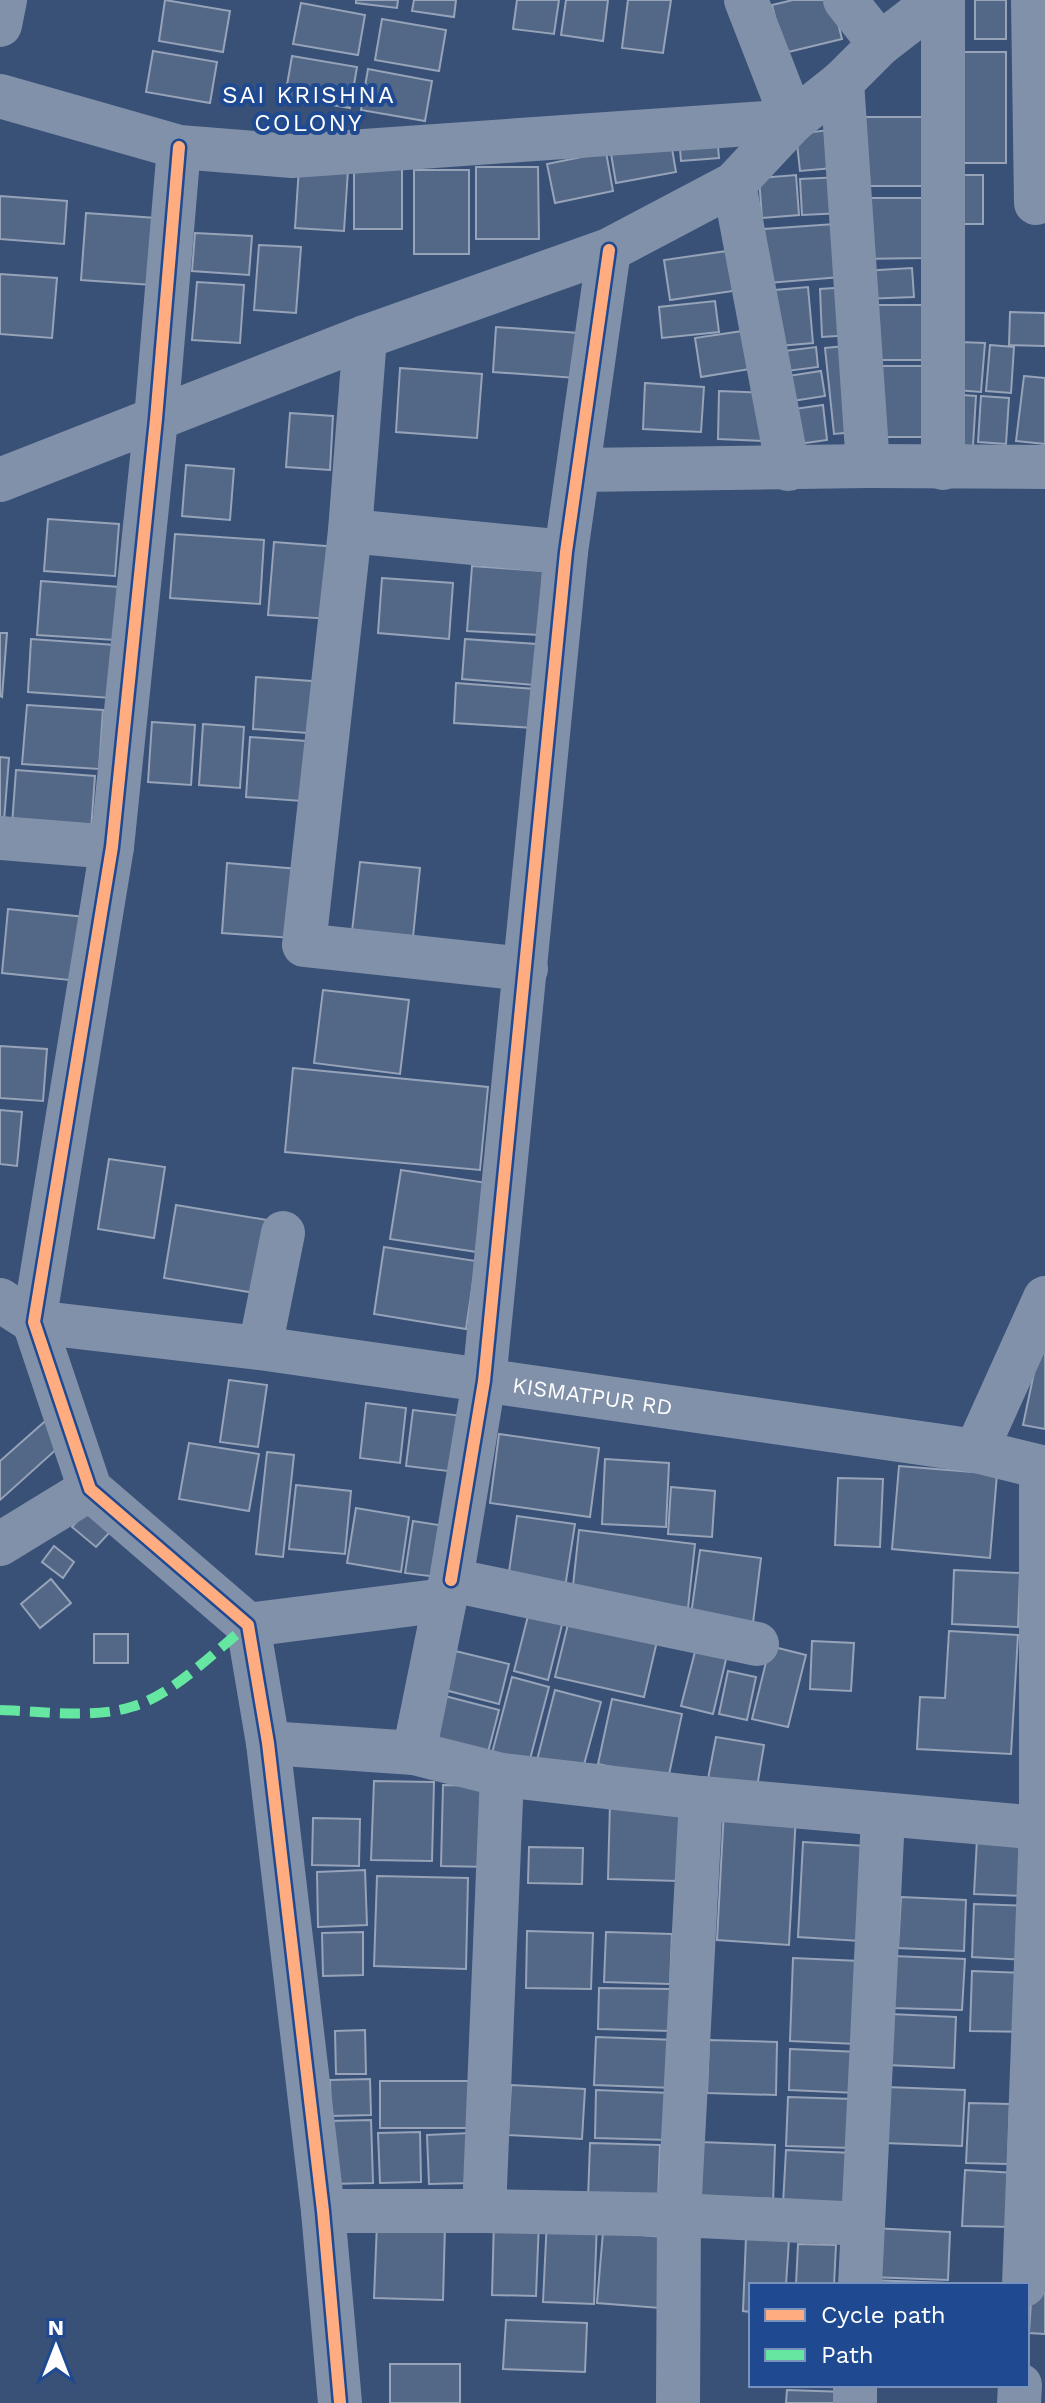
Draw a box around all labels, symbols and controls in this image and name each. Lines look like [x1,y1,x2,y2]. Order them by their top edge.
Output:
district label: SAI KRISHNA COLONY [222,81,396,137]
street label: KISMATPUR RD [511,1372,674,1420]
legend [749,2283,1029,2387]
text: Cycle path [821,2301,946,2329]
north arrow [16,2307,96,2387]
text: N [48,2315,64,2340]
text: Path [821,2341,874,2369]

